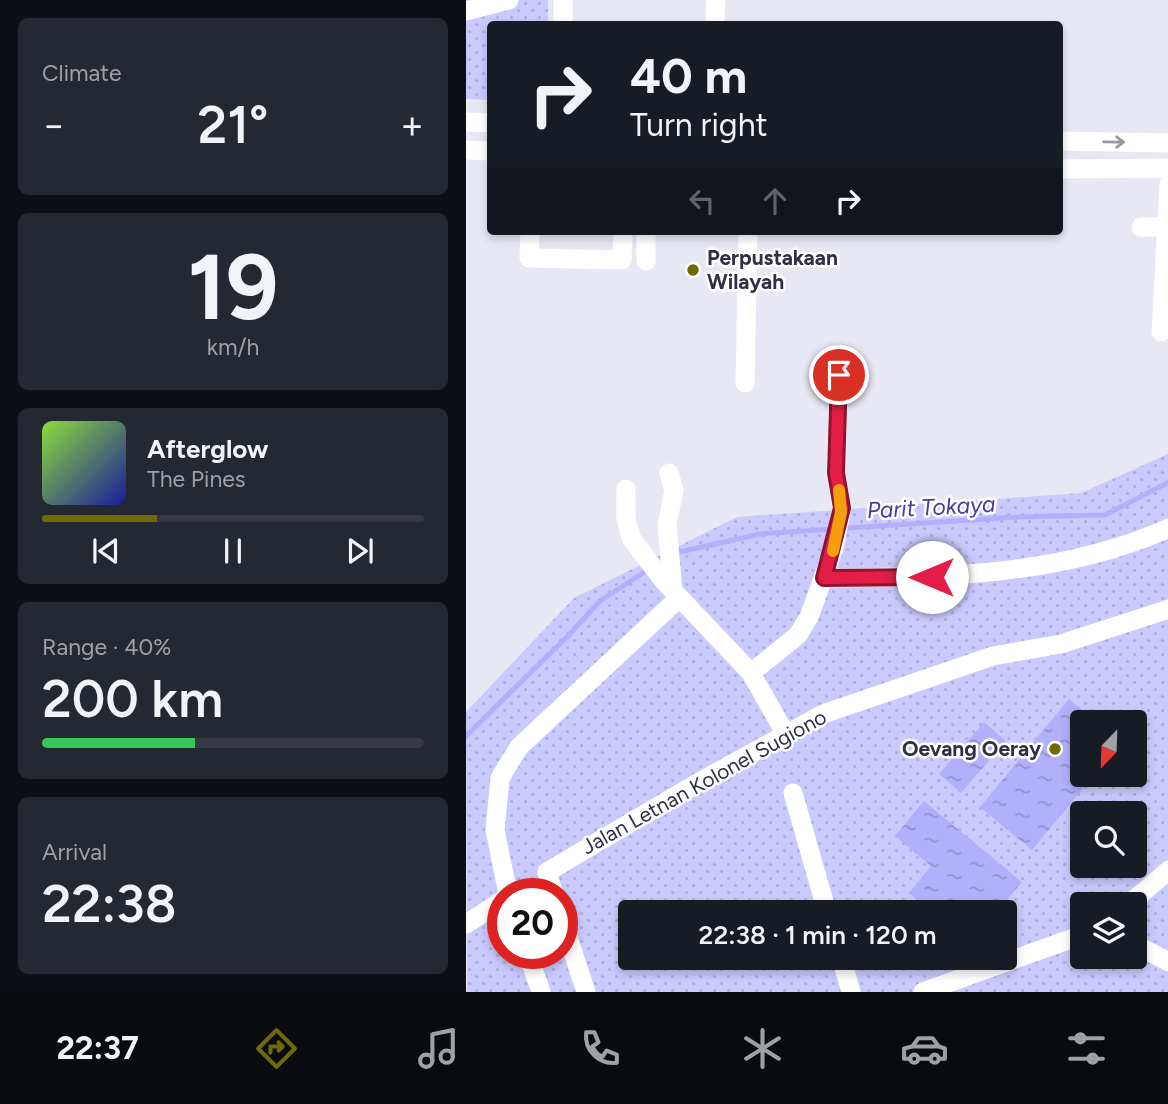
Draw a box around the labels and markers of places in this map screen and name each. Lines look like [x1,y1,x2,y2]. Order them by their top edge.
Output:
place label: Perpustakaan Wilayah [707,245,838,294]
marker: Perpustakaan Wilayah [685,262,701,278]
pin [809,345,869,405]
place label: Oevang Oeray [902,736,1042,761]
marker: Oevang Oeray [1047,741,1063,757]

